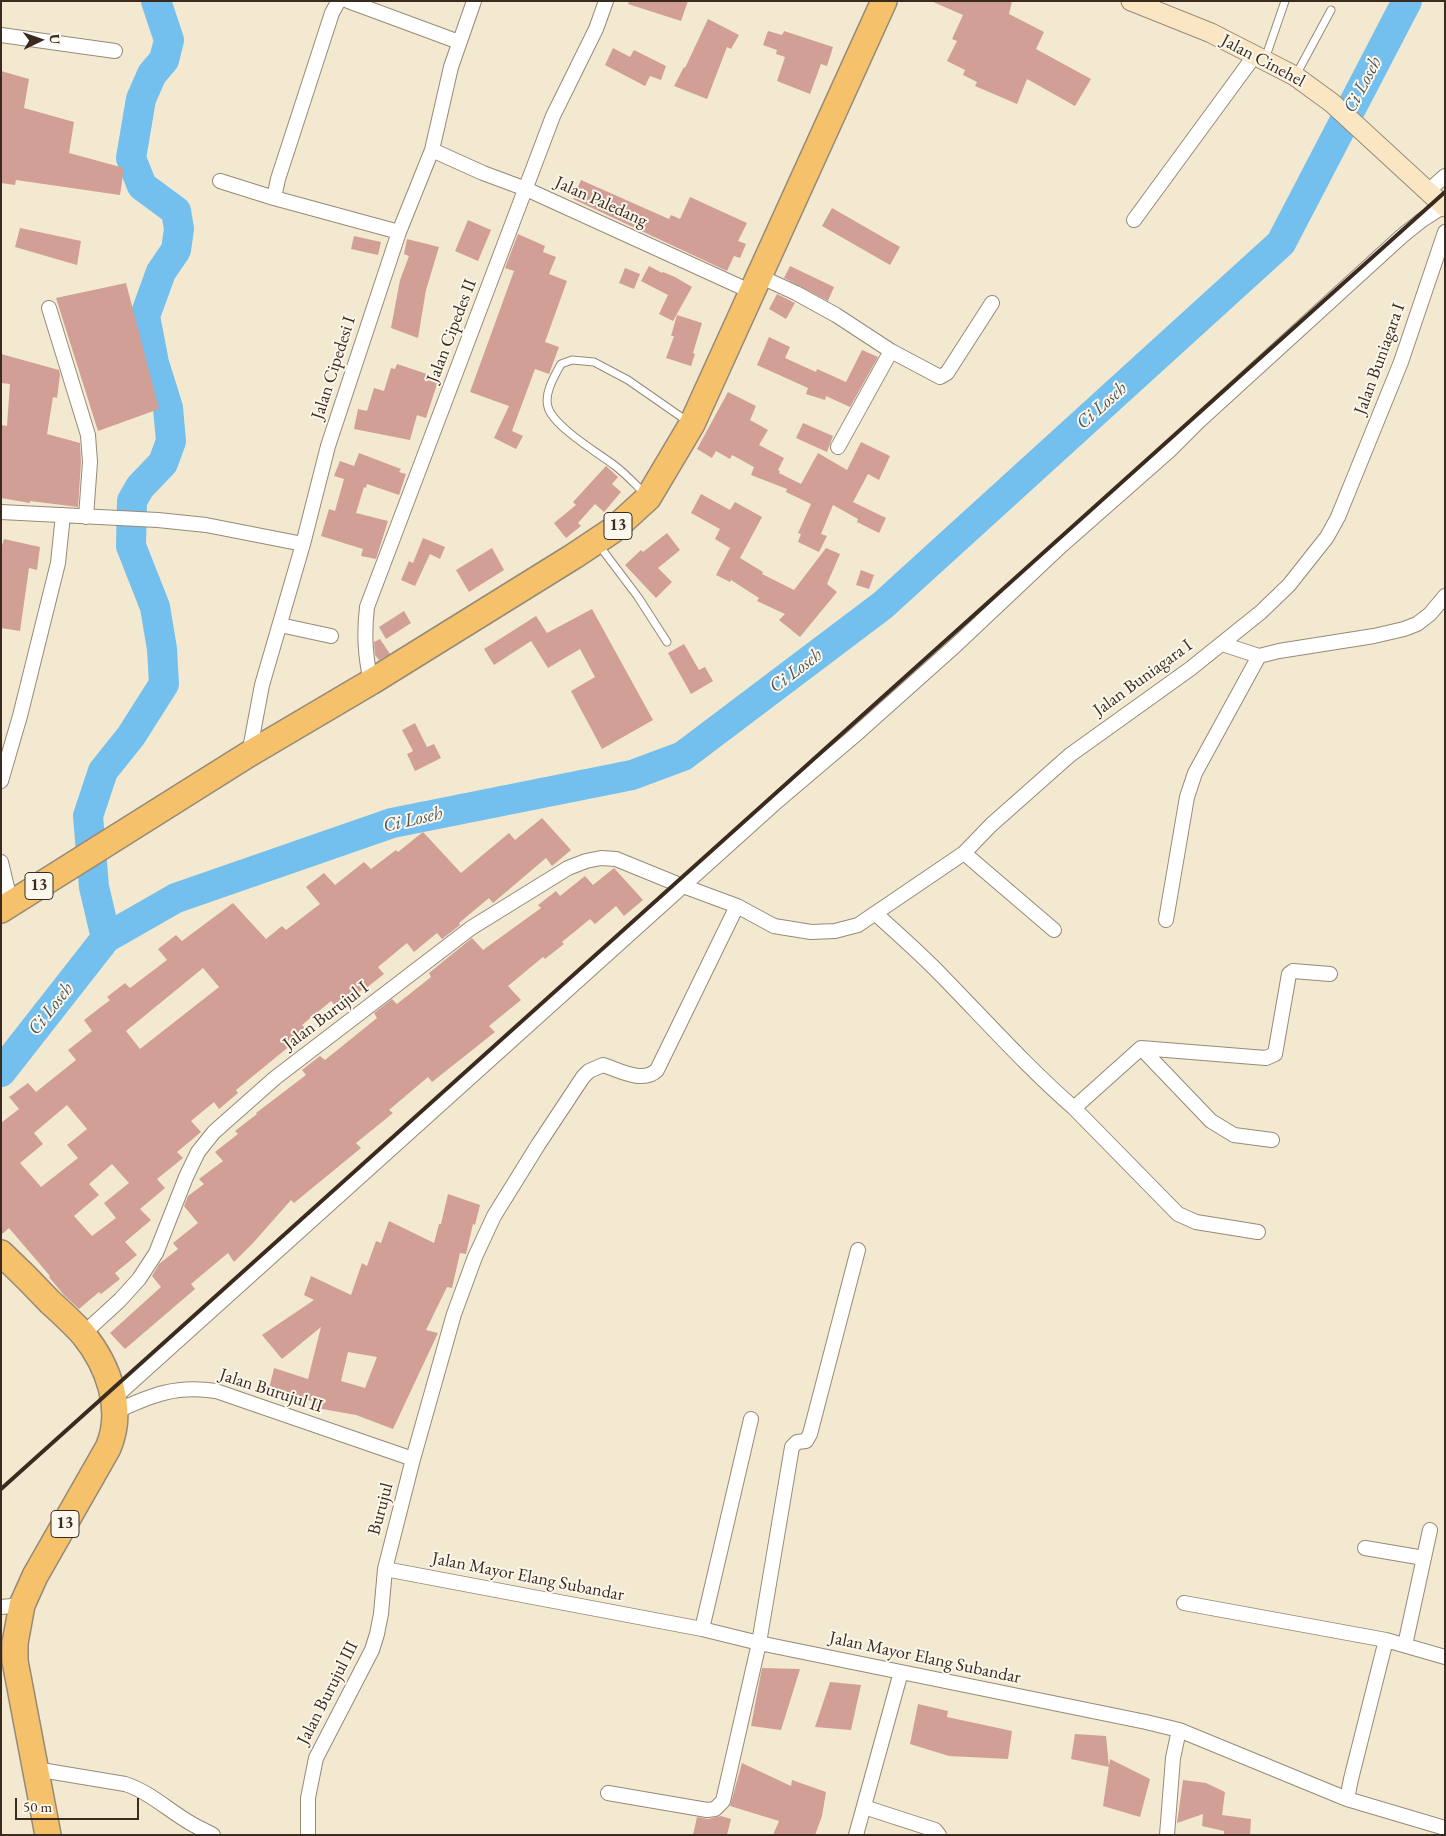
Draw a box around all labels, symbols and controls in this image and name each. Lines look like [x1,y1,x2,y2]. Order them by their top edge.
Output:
north arrow [15,15,65,65]
street label: Jalan Cinehel [1217,30,1309,92]
text: U [46,34,64,45]
water label: Ci Loseh [1339,53,1387,117]
street label: Jalan Paledang [551,172,651,232]
street label: Jalan Cipedes II [422,276,482,386]
street label: Jalan Buniagara I [1350,300,1410,418]
street label: Jalan Cipedesi I [307,314,361,422]
water label: Ci Loseh [1072,377,1132,435]
road number: 13 [604,512,632,540]
street label: Jalan Buniagara I [1089,635,1197,721]
water label: Ci Loseh [765,644,827,698]
water label: Ci Loseh [381,802,445,838]
road number: 13 [25,872,53,899]
street label: Jalan Burujul I [279,977,373,1055]
water label: Ci Loseh [23,978,79,1040]
street label: Jalan Burujul II [217,1364,325,1418]
street label: Burujul [364,1480,398,1538]
road number: 13 [51,1510,79,1538]
street label: Jalan Mayor Elang Subandar [430,1548,626,1606]
street label: Jalan Mayor Elang Subandar [827,1627,1023,1689]
street label: Jalan Burujul III [293,1638,363,1748]
scale bar [18,1788,141,1820]
text: 50 m [23,1797,52,1816]

